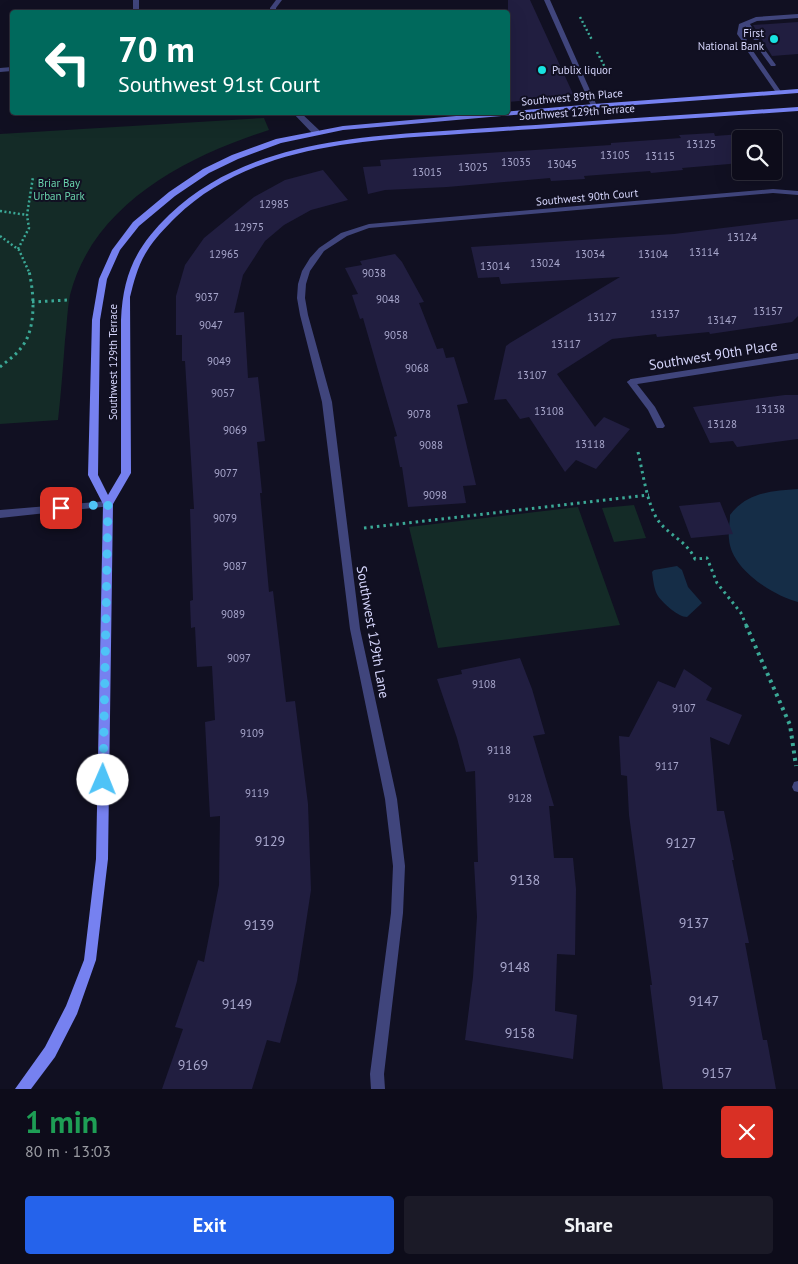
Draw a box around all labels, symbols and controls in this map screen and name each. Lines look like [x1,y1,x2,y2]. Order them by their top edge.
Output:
text: 70 m [118,26,195,72]
place label: First National Bank [698,26,765,53]
icon: left [35,30,100,95]
marker: First National Bank [768,33,780,45]
place label: Publix liquor [552,63,612,77]
marker: Publix liquor [536,64,548,76]
text: Southwest 91st Court [118,70,320,98]
street label: Southwest 89th Place [521,86,624,108]
street label: Southwest 129th Terrace [519,101,636,123]
map controls [732,130,782,180]
button: search [732,130,782,180]
house number: 13125 [686,137,716,151]
house number: 13105 [600,148,630,162]
house number: 13115 [645,149,675,163]
house number: 13035 [501,155,531,169]
house number: 13045 [547,157,577,171]
house number: 13025 [458,160,488,174]
house number: 13015 [412,165,442,179]
park label: Briar Bay Urban Park [33,176,85,203]
street label: Southwest 90th Court [535,186,639,208]
house number: 12985 [259,197,289,211]
house number: 12975 [234,220,264,234]
house number: 13124 [727,230,757,244]
house number: 13114 [689,245,719,259]
house number: 12965 [209,247,239,261]
house number: 13034 [575,247,605,261]
house number: 13104 [638,247,668,261]
house number: 13024 [530,256,560,270]
house number: 13014 [480,259,510,273]
house number: 9038 [362,266,386,280]
house number: 9037 [195,290,219,304]
house number: 9048 [376,292,400,306]
street label: Southwest 129th Terrace [106,304,120,420]
house number: 13157 [753,304,783,318]
house number: 13137 [650,307,680,321]
house number: 13127 [587,310,617,324]
house number: 13147 [707,313,737,327]
house number: 9047 [199,318,223,332]
house number: 9058 [384,328,408,342]
street label: Southwest 90th Place [647,336,779,374]
house number: 13117 [551,337,581,351]
house number: 9049 [207,354,231,368]
house number: 9068 [405,361,429,375]
house number: 13107 [517,368,547,382]
house number: 9057 [211,386,235,400]
house number: 13138 [755,402,785,416]
house number: 13108 [534,404,564,418]
house number: 9078 [407,407,431,421]
house number: 13128 [707,417,737,431]
house number: 9069 [223,423,247,437]
house number: 13118 [575,437,605,451]
house number: 9088 [419,438,443,452]
house number: 9077 [214,466,238,480]
pin [40,487,82,529]
house number: 9098 [423,488,447,502]
icon: arrive [47,494,75,522]
house number: 9079 [213,511,237,525]
house number: 9087 [223,559,247,573]
street label: Southwest 129th Lane [352,564,394,700]
house number: 9089 [221,607,245,621]
house number: 9097 [227,651,251,665]
house number: 9108 [472,677,496,691]
house number: 9107 [672,701,696,715]
house number: 9109 [240,726,264,740]
house number: 9118 [487,743,511,757]
position arrow [76,753,128,805]
house number: 9117 [655,759,679,773]
house number: 9119 [245,786,269,800]
house number: 9128 [508,791,532,805]
house number: 9129 [255,832,285,850]
house number: 9127 [666,834,696,852]
house number: 9138 [510,871,540,889]
house number: 9137 [679,914,709,932]
house number: 9139 [244,916,274,934]
house number: 9148 [500,958,530,976]
house number: 9147 [689,992,719,1010]
house number: 9149 [222,995,252,1013]
house number: 9158 [505,1024,535,1042]
house number: 9169 [178,1056,208,1074]
house number: 9157 [702,1064,732,1082]
text: 1 min [25,1102,98,1141]
button: close [721,1106,773,1158]
text: 80 m · 13:03 [25,1141,111,1161]
button: Exit [25,1196,394,1254]
button: Share [404,1196,773,1254]

